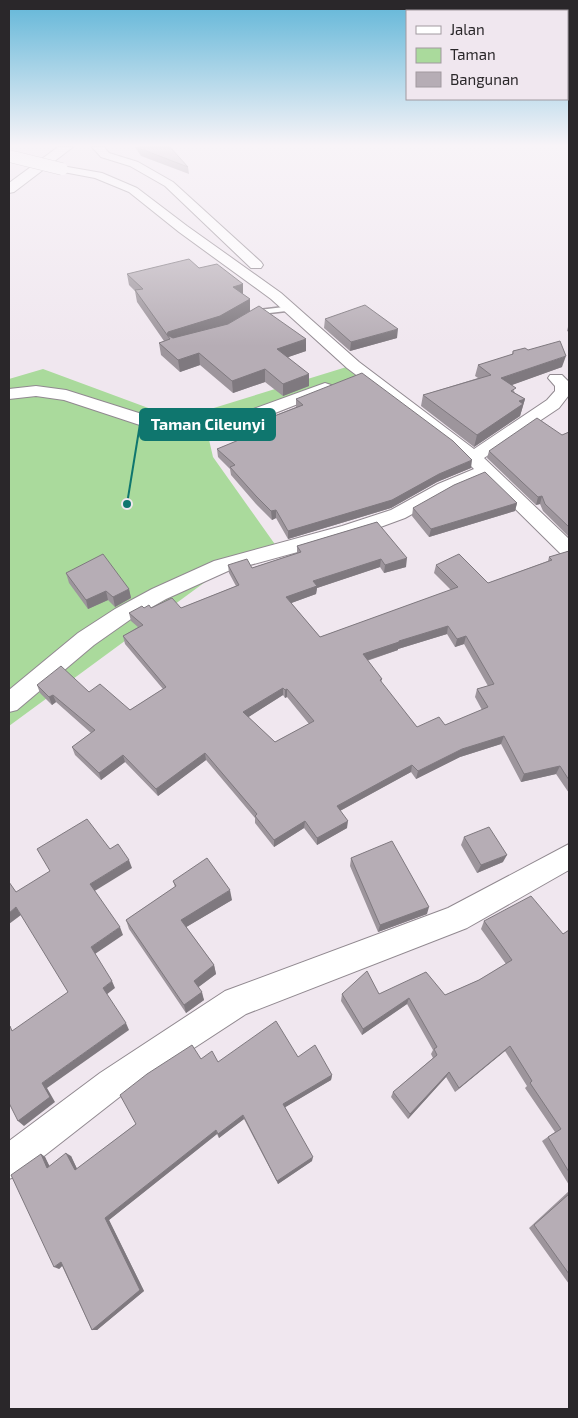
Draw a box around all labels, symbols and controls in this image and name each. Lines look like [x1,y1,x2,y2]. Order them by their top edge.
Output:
legend [406,10,568,100]
text: Jalan [450,20,485,38]
text: Taman [450,45,496,63]
text: Bangunan [450,70,519,88]
callout: Taman Cileunyi [140,409,275,440]
text: Taman Cileunyi [151,414,265,434]

